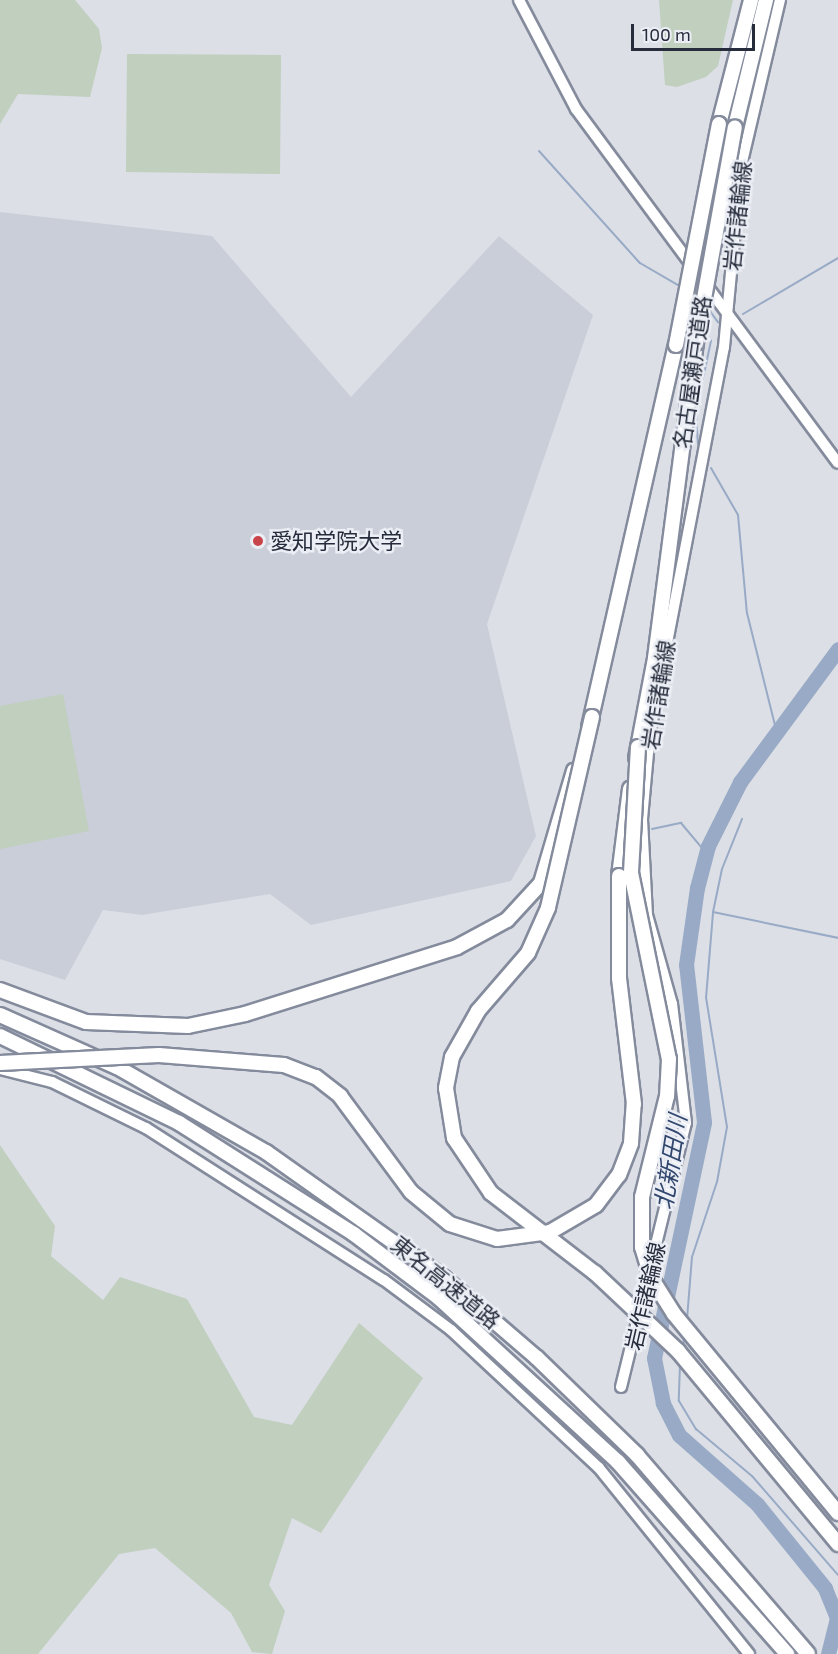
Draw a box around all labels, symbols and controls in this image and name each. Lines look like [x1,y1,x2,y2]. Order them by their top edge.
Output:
scale bar [634,12,758,50]
text: 100 m [642,23,691,45]
street label: 岩作諸輪線 [718,160,756,272]
street label: 名古屋瀬戸道路 [668,294,716,450]
place label: 愛知学院大学 [270,528,402,554]
marker: 愛知学院大学 [251,534,265,548]
street label: 岩作諸輪線 [636,639,680,751]
water label: 北新田川 [648,1112,692,1212]
street label: 東名高速道路 [386,1230,506,1334]
street label: 岩作諸輪線 [620,1239,670,1353]

